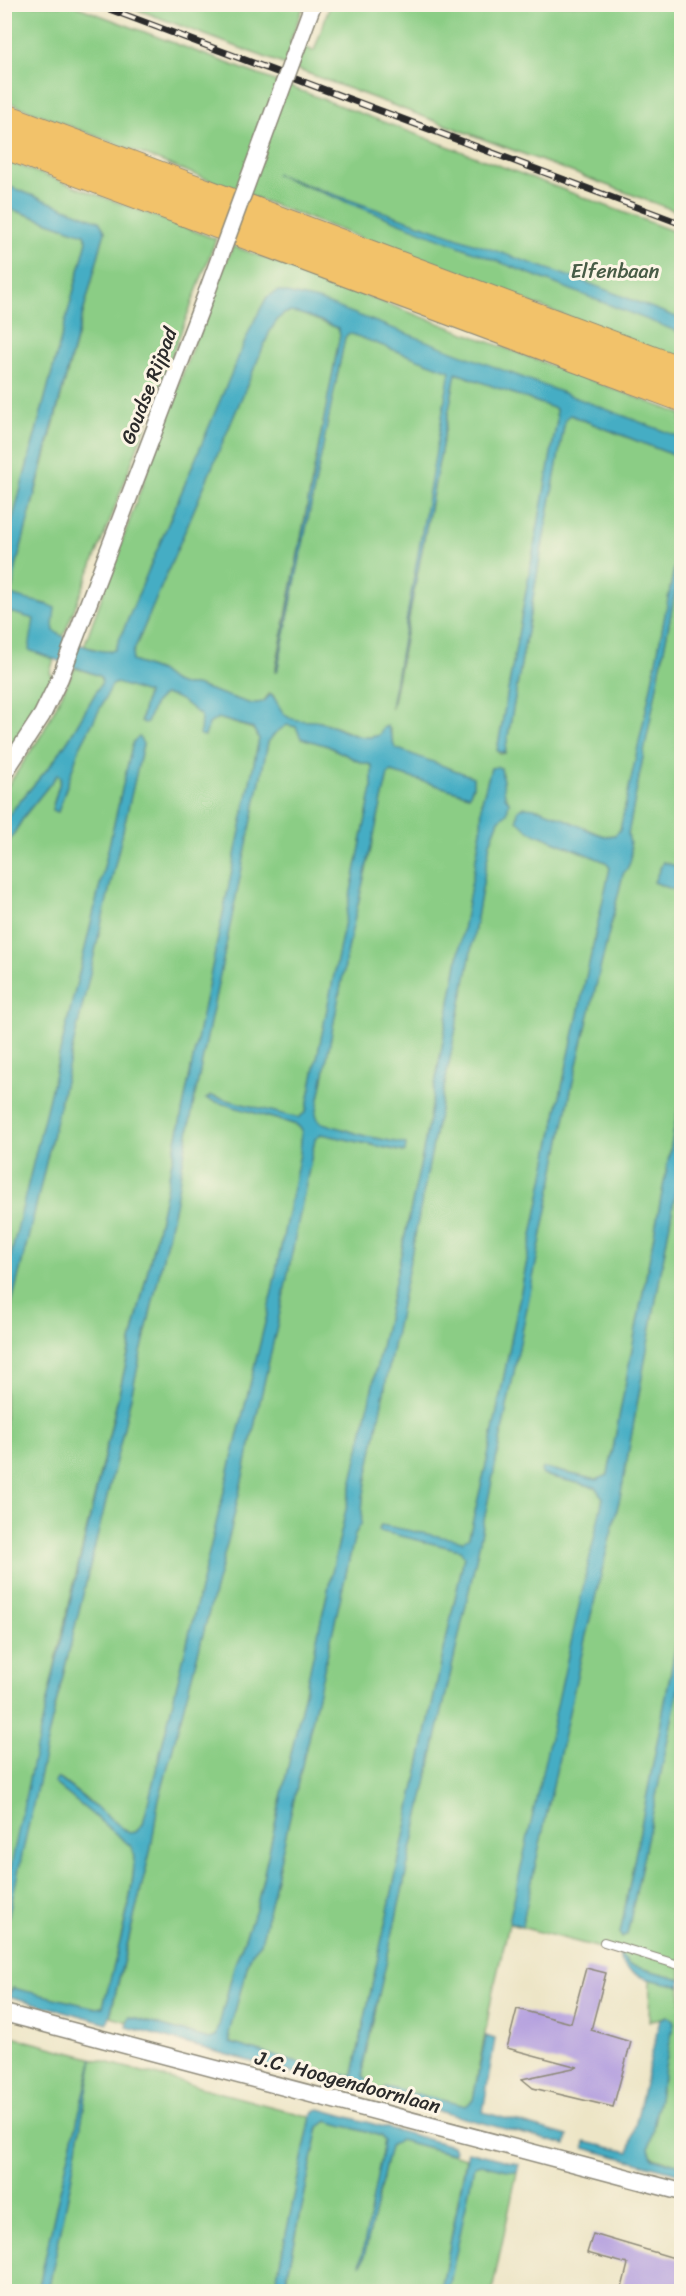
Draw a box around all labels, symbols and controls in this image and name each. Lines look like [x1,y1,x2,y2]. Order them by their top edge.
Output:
park label: Elfenbaan [571,254,659,289]
street label: Goudse Rijpad [111,321,188,449]
street label: J.C. Hoogendoornlaan [250,2040,445,2124]

